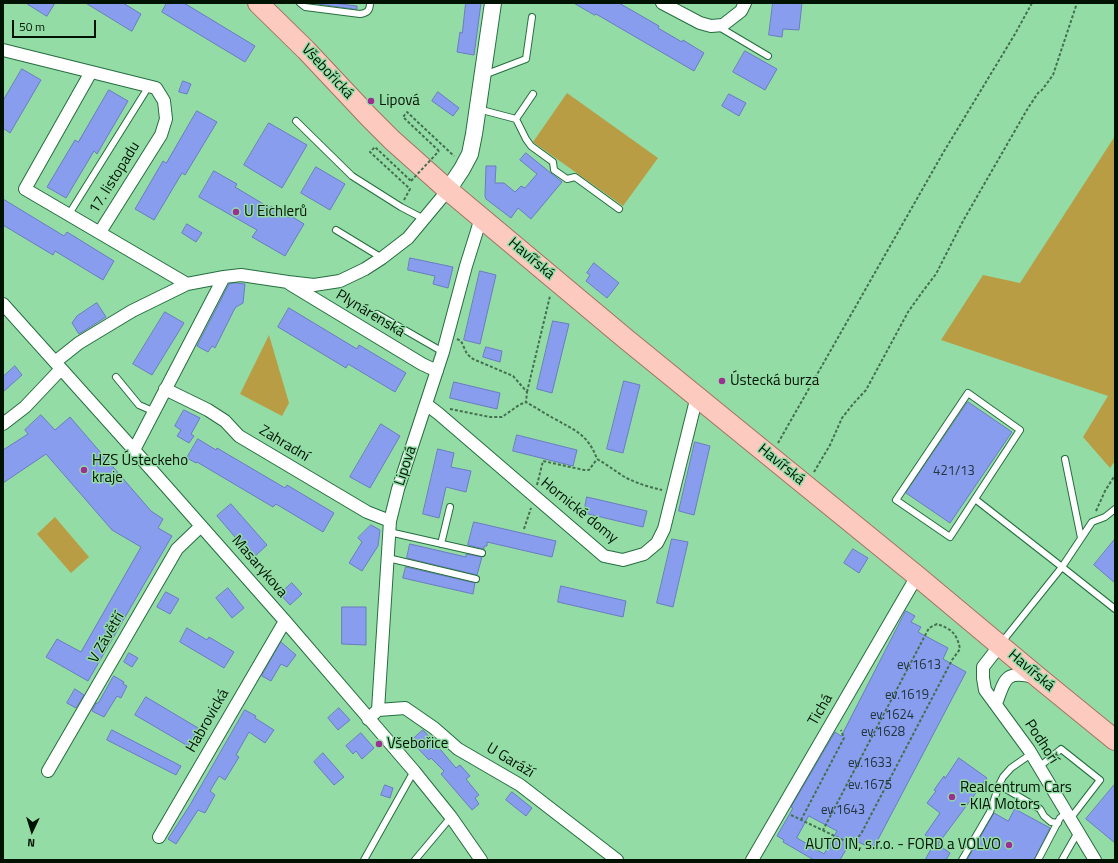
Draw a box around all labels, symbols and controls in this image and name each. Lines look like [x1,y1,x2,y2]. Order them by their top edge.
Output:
scale bar [14,12,98,38]
text: 50 m [19,17,45,36]
street label: Všebořická [297,41,357,103]
place label: Lipová [379,92,420,110]
marker: Lipová [366,96,376,106]
street label: 17. listopadu [86,139,144,217]
place label: U Eichlerů [244,203,307,221]
marker: U Eichlerů [231,207,241,217]
street label: Havířská [504,234,558,284]
street label: Plynárenská [332,286,408,342]
place label: Ústecká burza [730,372,819,390]
marker: Ústecká burza [717,376,727,386]
street label: Zahradní [256,422,312,466]
street label: Havířská [754,441,808,489]
street label: Lipová [391,444,421,488]
place label: HZS Ústeckeho kraje [92,452,188,487]
house number: 421/13 [933,464,975,480]
marker: HZS Ústeckeho kraje [79,465,89,475]
street label: Hornické domy [537,474,621,548]
street label: Masarykova [227,532,291,602]
street label: V Závětří [85,609,129,667]
street label: Havířská [1004,646,1058,696]
house number: ev.1613 [897,658,941,674]
street label: Habrovická [183,686,233,756]
house number: ev.1619 [885,688,929,704]
street label: Tichá [805,691,837,729]
house number: ev.1624 [870,708,914,724]
street label: Podhoří [1020,716,1062,768]
house number: ev.1628 [861,725,905,741]
place label: Všebořice [387,735,448,753]
marker: Všebořice [374,739,384,749]
street label: U Garáží [483,740,537,782]
house number: ev.1633 [848,756,892,772]
house number: ev.1675 [848,778,892,794]
place label: Realcentrum Cars - KIA Motors [960,779,1072,814]
marker: Realcentrum Cars - KIA Motors [947,792,957,802]
house number: ev.1643 [821,803,865,819]
north arrow [12,811,52,851]
text: N [27,835,36,851]
place label: AUTO IN, s.r.o. - FORD a VOLVO [805,836,1001,854]
marker: AUTO IN, s.r.o. - FORD a VOLVO [1004,840,1014,850]

